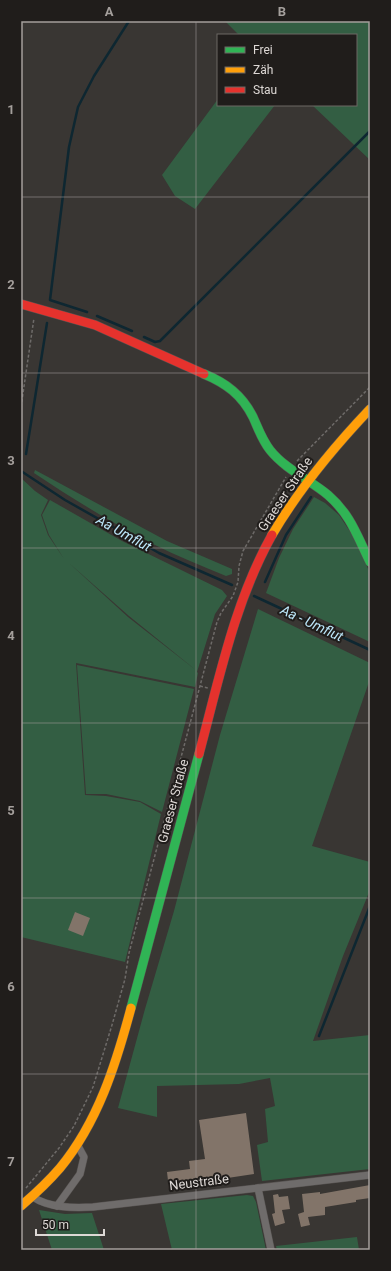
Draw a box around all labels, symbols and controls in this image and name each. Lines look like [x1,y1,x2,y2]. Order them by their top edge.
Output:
text: A [105,4,114,19]
text: B [278,4,286,19]
legend [217,34,357,106]
text: Frei [253,43,273,57]
text: Zäh [253,63,273,77]
text: Stau [253,83,277,97]
text: 1 [7,102,15,117]
text: 2 [7,277,15,292]
text: 3 [7,453,15,468]
street label: Graeser Straße [255,454,315,534]
water label: Aa Umflut [93,511,155,555]
water label: Aa - Umflut [277,601,346,645]
text: 4 [7,628,15,643]
street label: Graeser Straße [155,757,191,844]
text: 5 [7,803,15,818]
text: 6 [7,979,15,994]
text: 7 [7,1154,15,1169]
street label: Neustraße [168,1171,230,1193]
scale bar [36,1211,104,1237]
text: 50 m [42,1218,69,1232]

